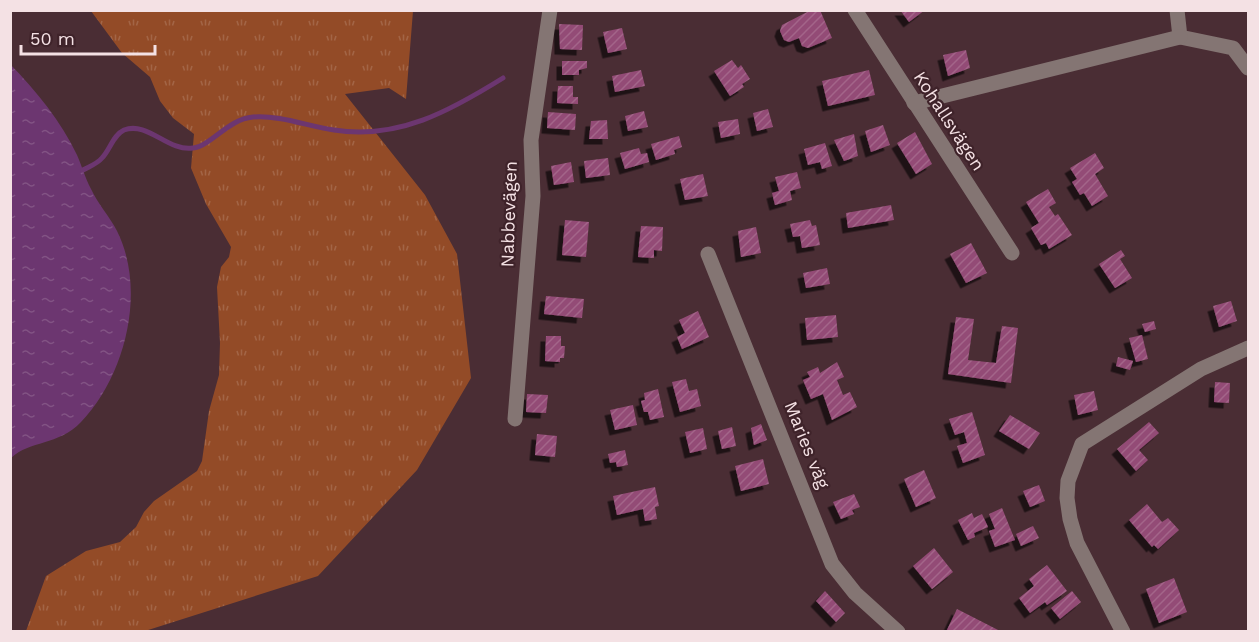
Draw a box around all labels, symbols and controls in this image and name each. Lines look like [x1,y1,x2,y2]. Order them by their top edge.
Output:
scale bar [21,18,154,56]
text: 50 m [30,28,75,49]
street label: Kohallsvägen [910,67,989,174]
street label: Nabbevägen [496,160,521,268]
street label: Maries väg [780,398,835,492]

